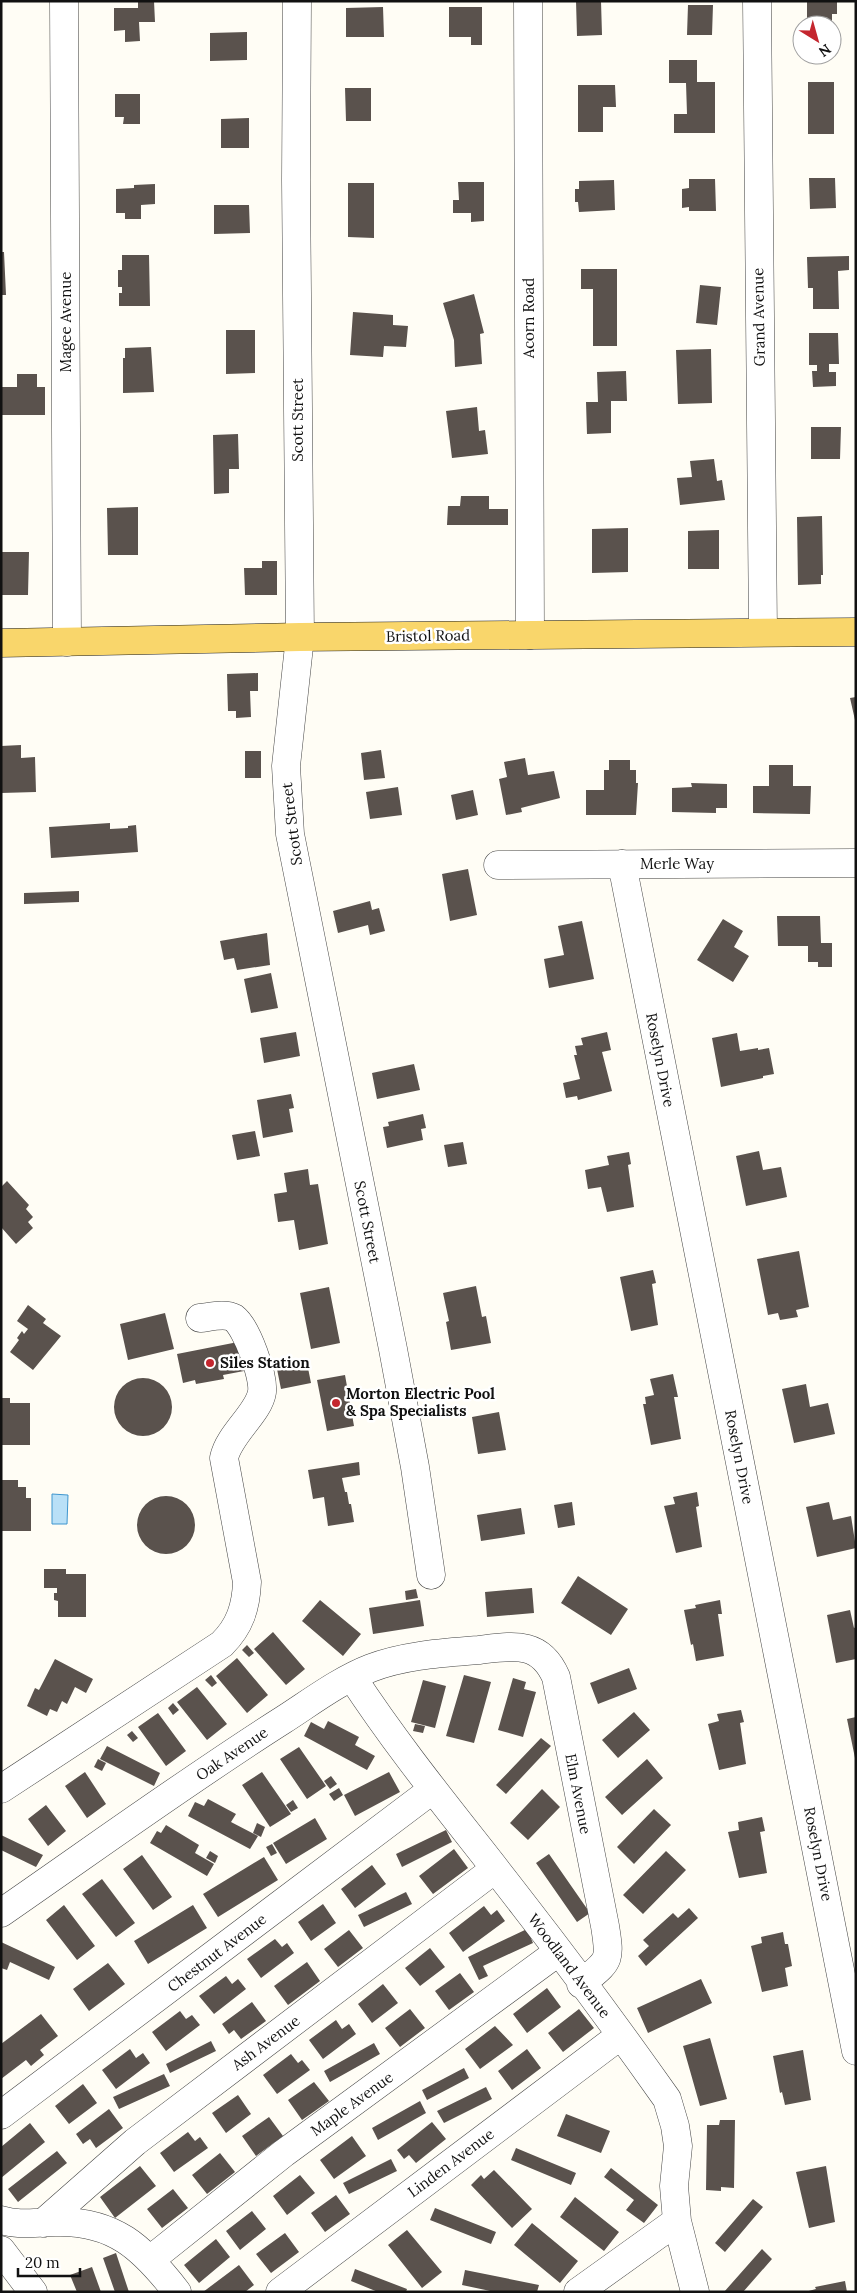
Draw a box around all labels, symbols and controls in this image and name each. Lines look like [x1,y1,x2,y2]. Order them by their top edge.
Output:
north arrow [792,15,842,65]
text: N [815,40,835,61]
street label: Grand Avenue [748,268,769,366]
street label: Magee Avenue [56,272,75,372]
street label: Acorn Road [519,278,538,359]
street label: Scott Street [288,378,307,462]
street label: Bristol Road [386,625,470,646]
street label: Scott Street [277,781,306,867]
street label: Merle Way [640,854,714,873]
street label: Roselyn Drive [642,1011,679,1109]
street label: Scott Street [350,1179,385,1265]
place label: Siles Station [220,1353,310,1372]
marker: Siles Station [204,1357,216,1369]
place label: Morton Electric Pool & Spa Specialists [346,1384,495,1420]
marker: Morton Electric Pool & Spa Specialists [330,1397,342,1409]
street label: Roselyn Drive [721,1408,758,1506]
street label: Oak Avenue [192,1723,271,1785]
street label: Elm Avenue [561,1752,596,1836]
street label: Roselyn Drive [800,1805,837,1903]
street label: Chestnut Avenue [163,1909,270,1996]
street label: Woodland Avenue [524,1910,615,2022]
street label: Ash Avenue [227,2011,303,2075]
street label: Maple Avenue [307,2067,397,2140]
street label: Linden Avenue [404,2124,498,2201]
scale bar [18,2246,80,2278]
text: 20 m [25,2253,60,2272]

